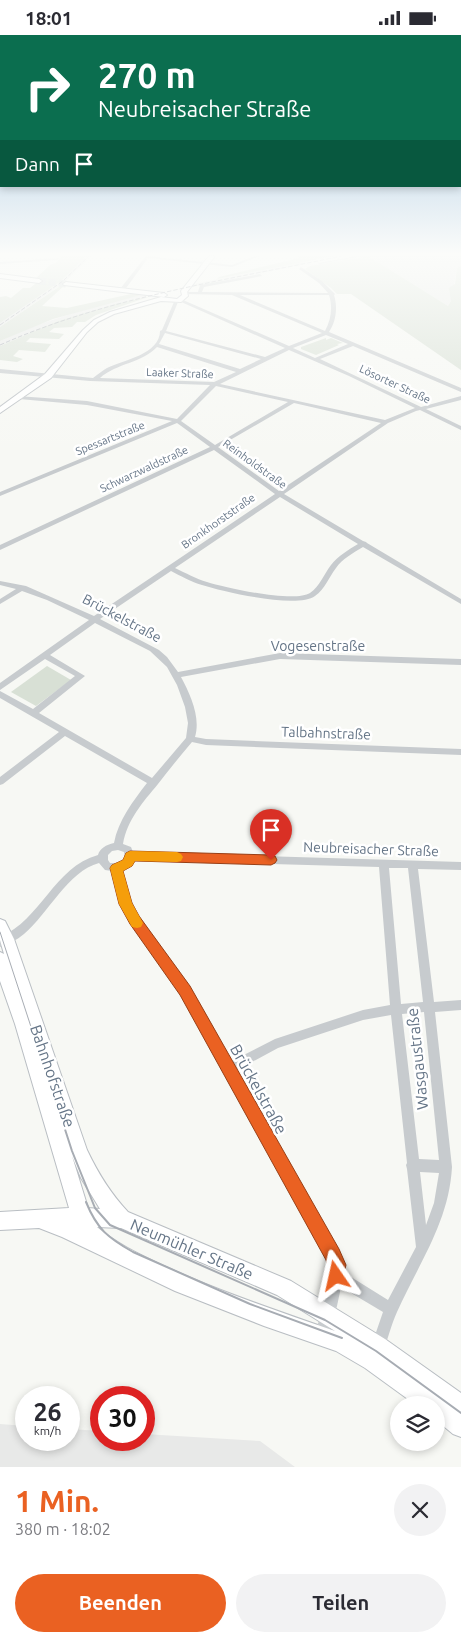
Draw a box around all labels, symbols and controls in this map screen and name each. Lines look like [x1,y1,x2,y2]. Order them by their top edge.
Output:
text: 18:01 [25,7,73,29]
icon: right [15,55,80,120]
text: 270 m [98,55,196,95]
text: Neubreisacher Straße [98,96,311,121]
icon: arrive [70,150,98,178]
text: Dann [15,153,60,175]
street label: Lösorter Straße [358,362,432,406]
street label: Laaker Straße [146,366,214,380]
street label: Spessartstraße [74,419,146,457]
street label: Reinholdstraße [221,437,289,491]
street label: Schwarzwaldstraße [98,443,190,495]
street label: Bronkhorststraße [179,491,257,551]
street label: Brückelstraße [80,590,164,646]
street label: Vogesenstraße [271,638,365,654]
street label: Talbahnstraße [281,723,371,743]
pin [250,809,292,860]
icon: arrive [257,816,285,844]
street label: Neubreisacher Straße [303,839,439,859]
street label: Wasgaustraße [403,1007,431,1111]
street label: Bahnhofstraße [27,1022,79,1130]
street label: Brückelstraße [227,1041,291,1137]
street label: Neumühler Straße [128,1215,256,1283]
position arrow [309,1249,361,1301]
speed limit sign: 30 [90,1386,155,1451]
map controls [390,1396,445,1451]
button: layers [390,1396,445,1451]
text: 26 [33,1398,62,1426]
text: km/h [34,1424,61,1437]
text: 1 Min. [15,1484,99,1518]
button: close [394,1484,446,1536]
text: 380 m · 18:02 [15,1520,111,1538]
button: Beenden [15,1574,226,1632]
button: Teilen [236,1574,446,1632]

